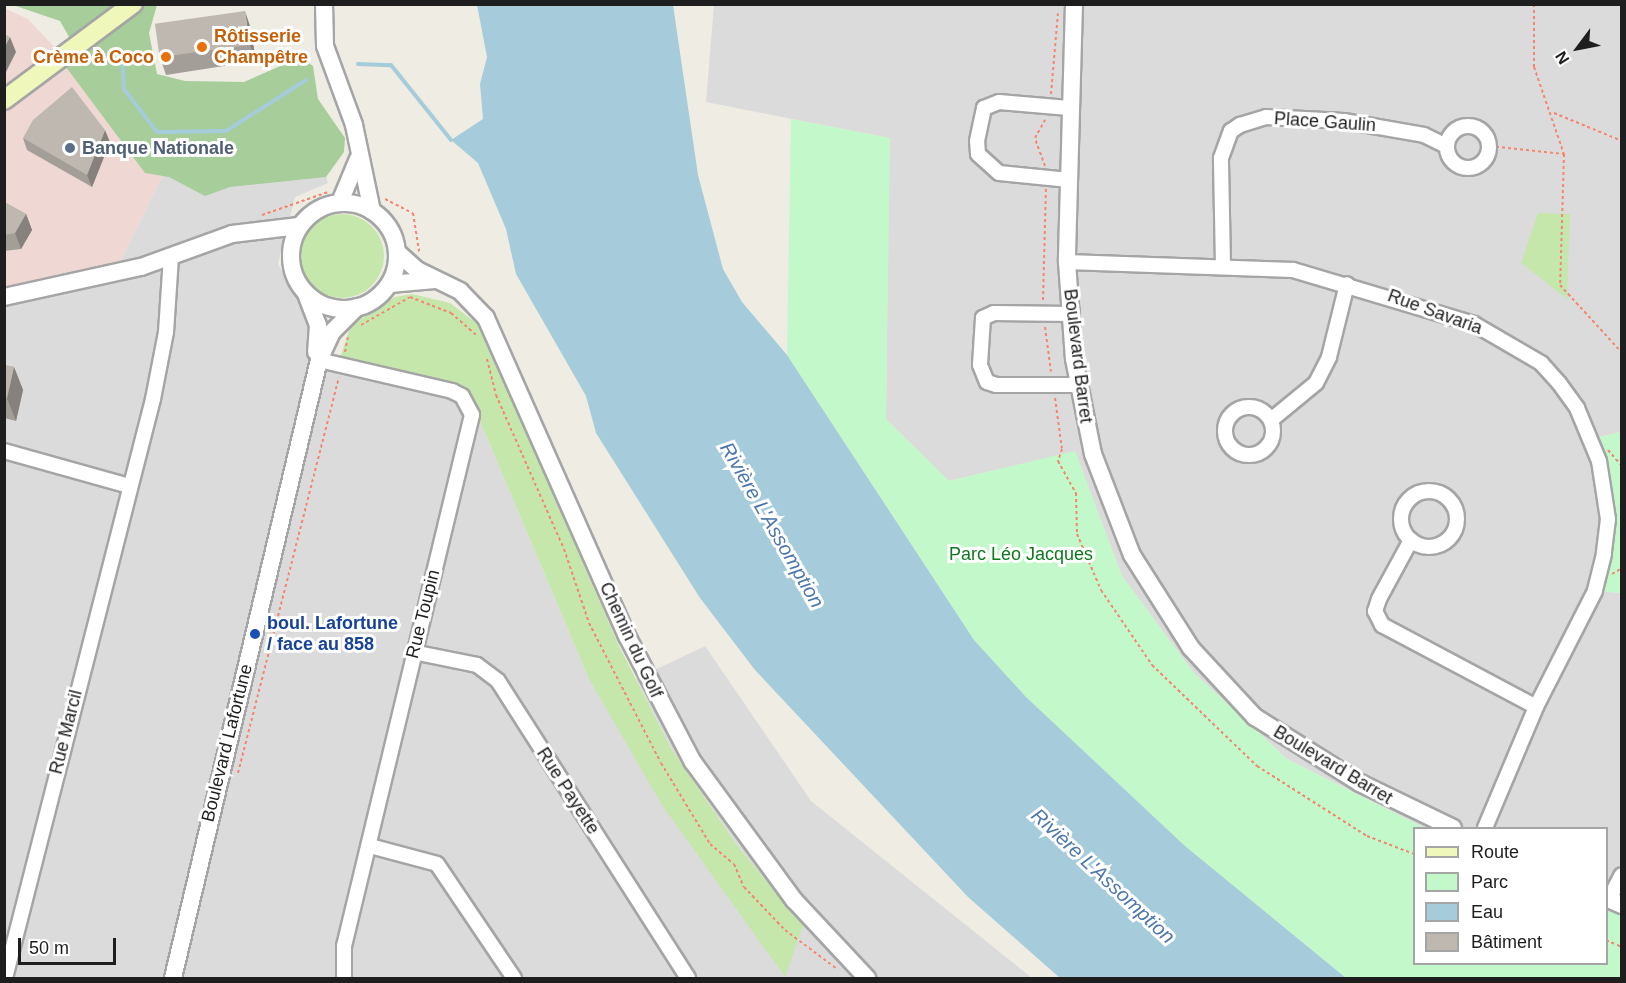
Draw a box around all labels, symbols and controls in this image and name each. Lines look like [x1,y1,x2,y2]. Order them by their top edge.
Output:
north arrow [1548,18,1608,78]
place label: Rôtisserie Champêtre [214,26,308,68]
marker: Rôtisserie Champêtre [195,40,209,54]
place label: Crème à Coco [33,46,154,68]
text: N [1552,48,1573,67]
marker: Crème à Coco [159,50,173,64]
street label: Place Gaulin [1273,108,1377,136]
place label: Banque Nationale [82,137,234,159]
marker: Banque Nationale [63,141,77,155]
street label: Rue Savaria [1385,285,1485,339]
street label: Boulevard Barret [1059,288,1097,424]
water label: Rivière L'Assomption [715,438,829,612]
park label: Parc Léo Jacques [949,543,1093,565]
street label: Rue Toupin [402,567,444,661]
street label: Chemin du Golf [595,579,667,701]
place label: boul. Lafortune / face au 858 [267,613,398,656]
marker: boul. Lafortune / face au 858 [248,627,262,641]
street label: Boulevard Lafortune [197,662,257,824]
street label: Rue Marcil [45,688,87,776]
street label: Boulevard Barret [1270,721,1396,809]
street label: Rue Payette [532,744,604,838]
water label: Rivière L'Assomption [1026,803,1180,949]
legend [1413,827,1608,965]
text: Route [1471,842,1519,862]
text: Parc [1471,872,1508,892]
text: Eau [1471,902,1503,922]
scale bar [21,926,118,964]
text: Bâtiment [1471,932,1542,952]
text: 50 m [29,938,69,958]

